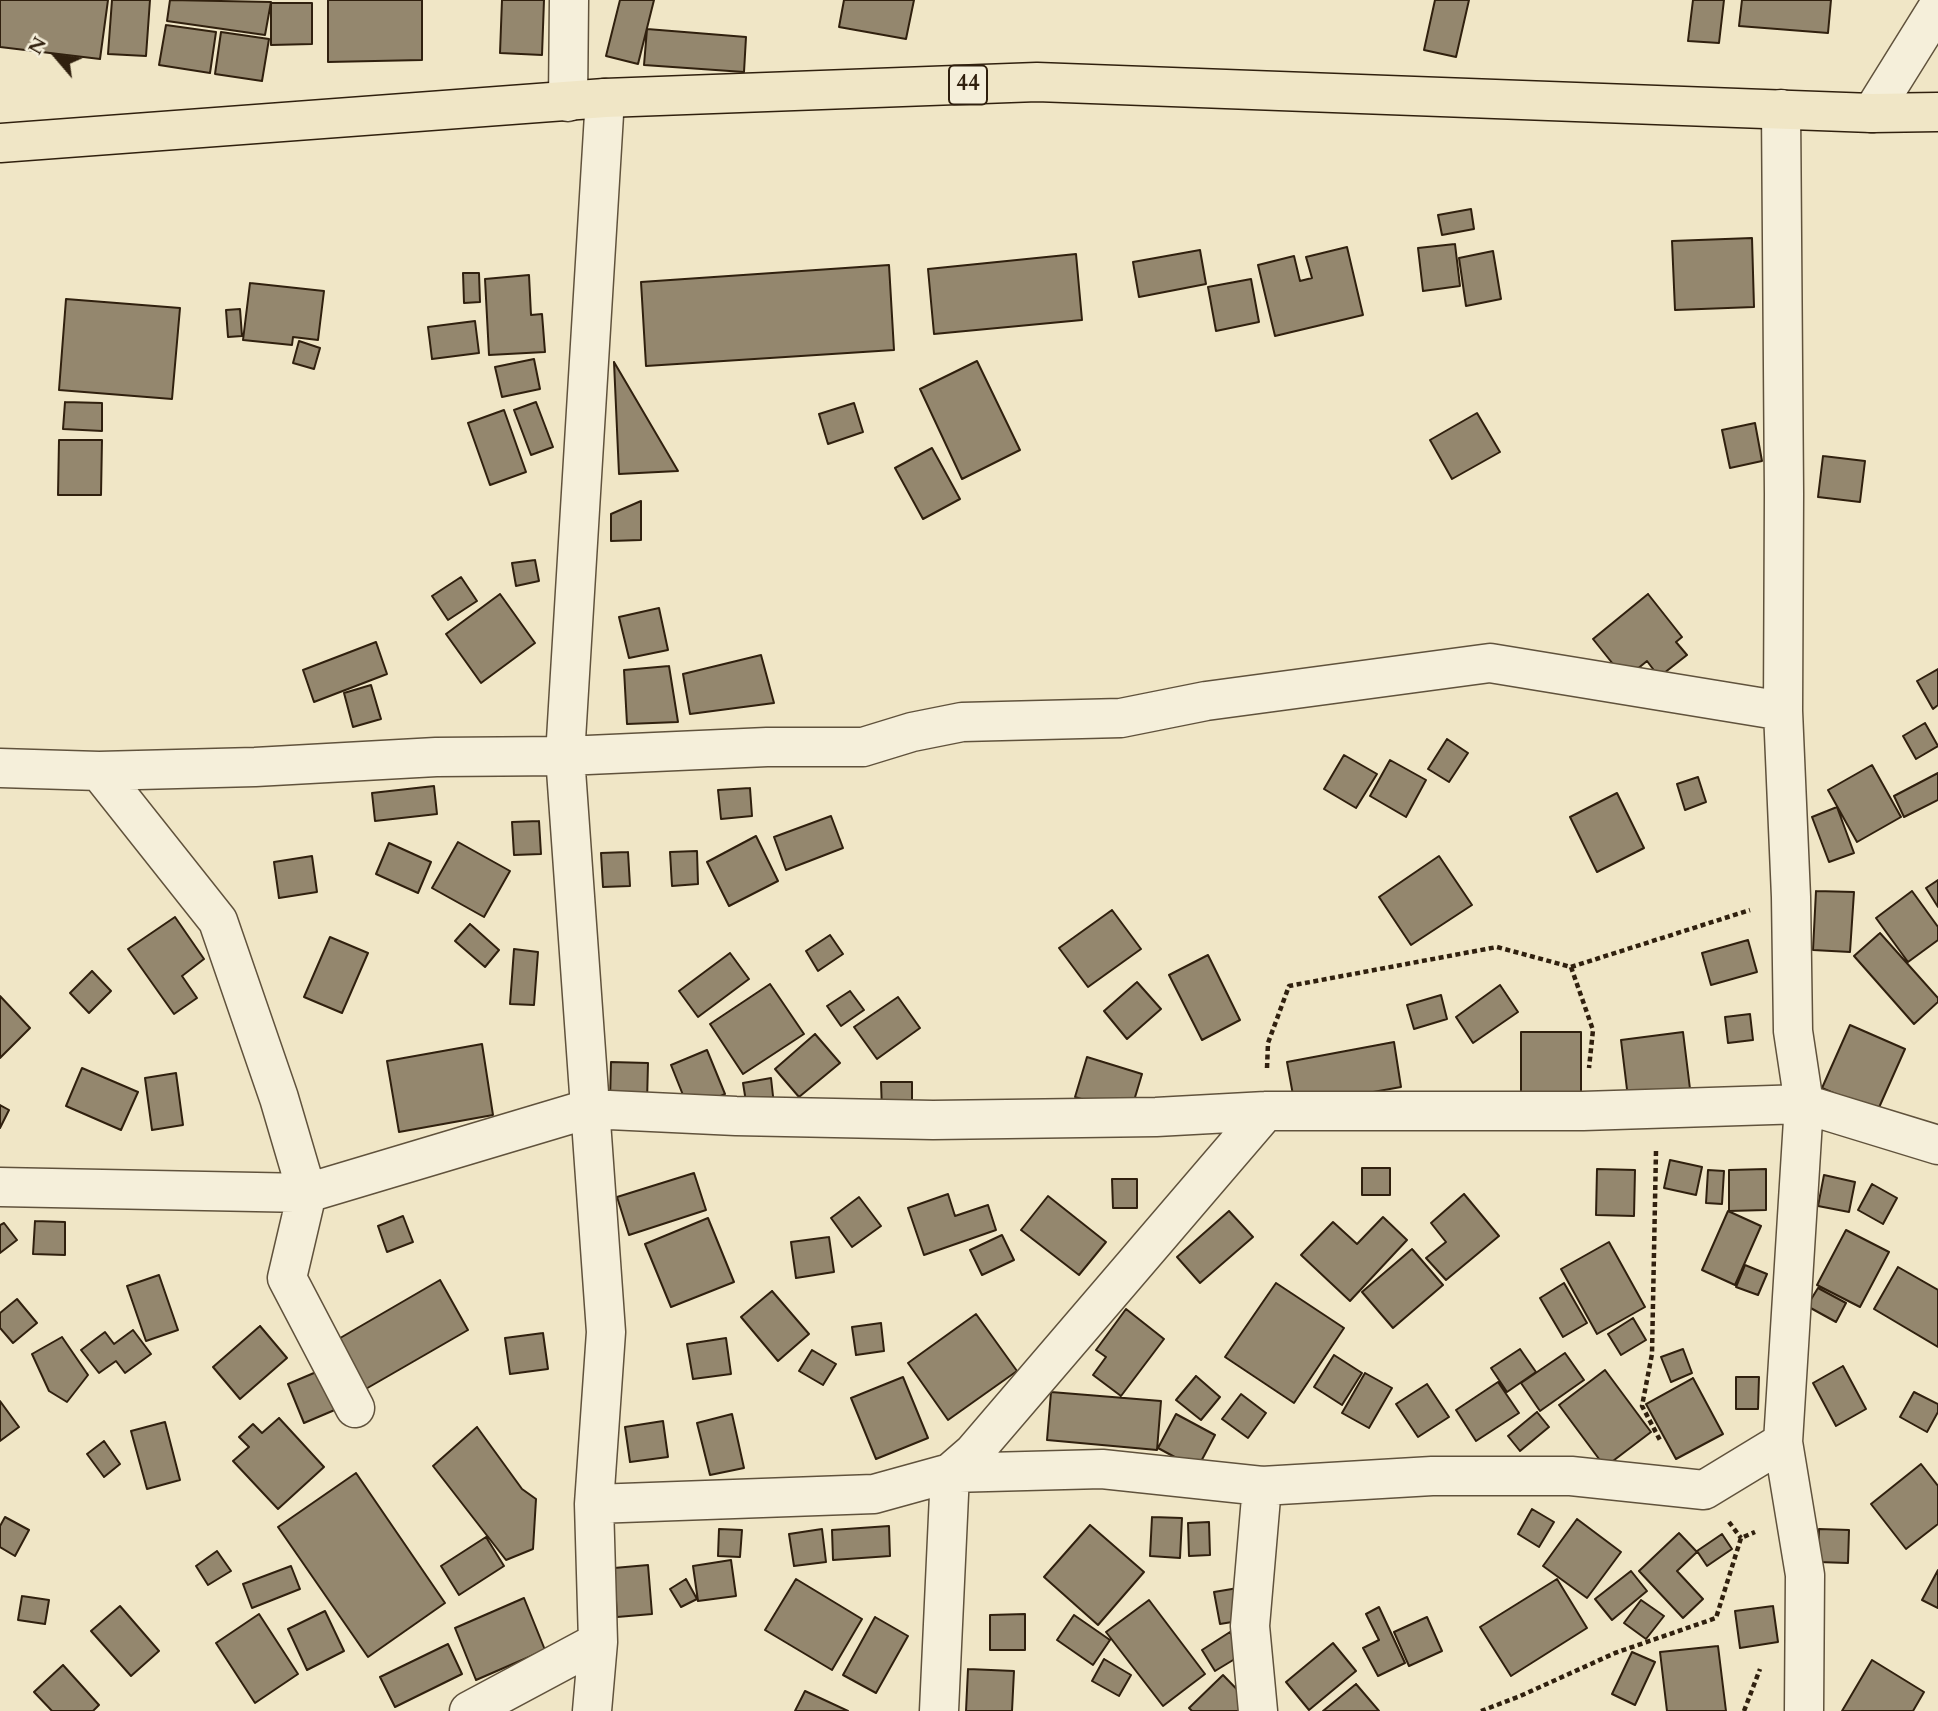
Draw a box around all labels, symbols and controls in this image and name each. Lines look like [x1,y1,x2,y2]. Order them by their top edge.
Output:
north arrow [21,21,91,91]
text: N [22,32,53,59]
road number: 44 [949,66,987,104]

